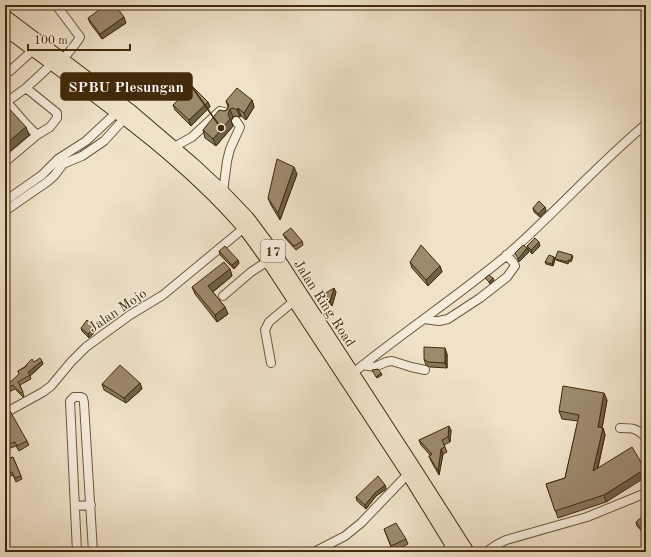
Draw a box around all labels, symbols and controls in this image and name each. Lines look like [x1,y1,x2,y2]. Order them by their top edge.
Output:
scale bar [28,26,130,52]
text: 100 m [34,35,68,47]
callout: SPBU Plesungan [61,73,192,100]
text: SPBU Plesungan [68,81,184,96]
road number: 17 [261,240,285,262]
street label: Jalan Ring Road [291,258,357,350]
street label: Jalan Mojo [86,286,149,335]

